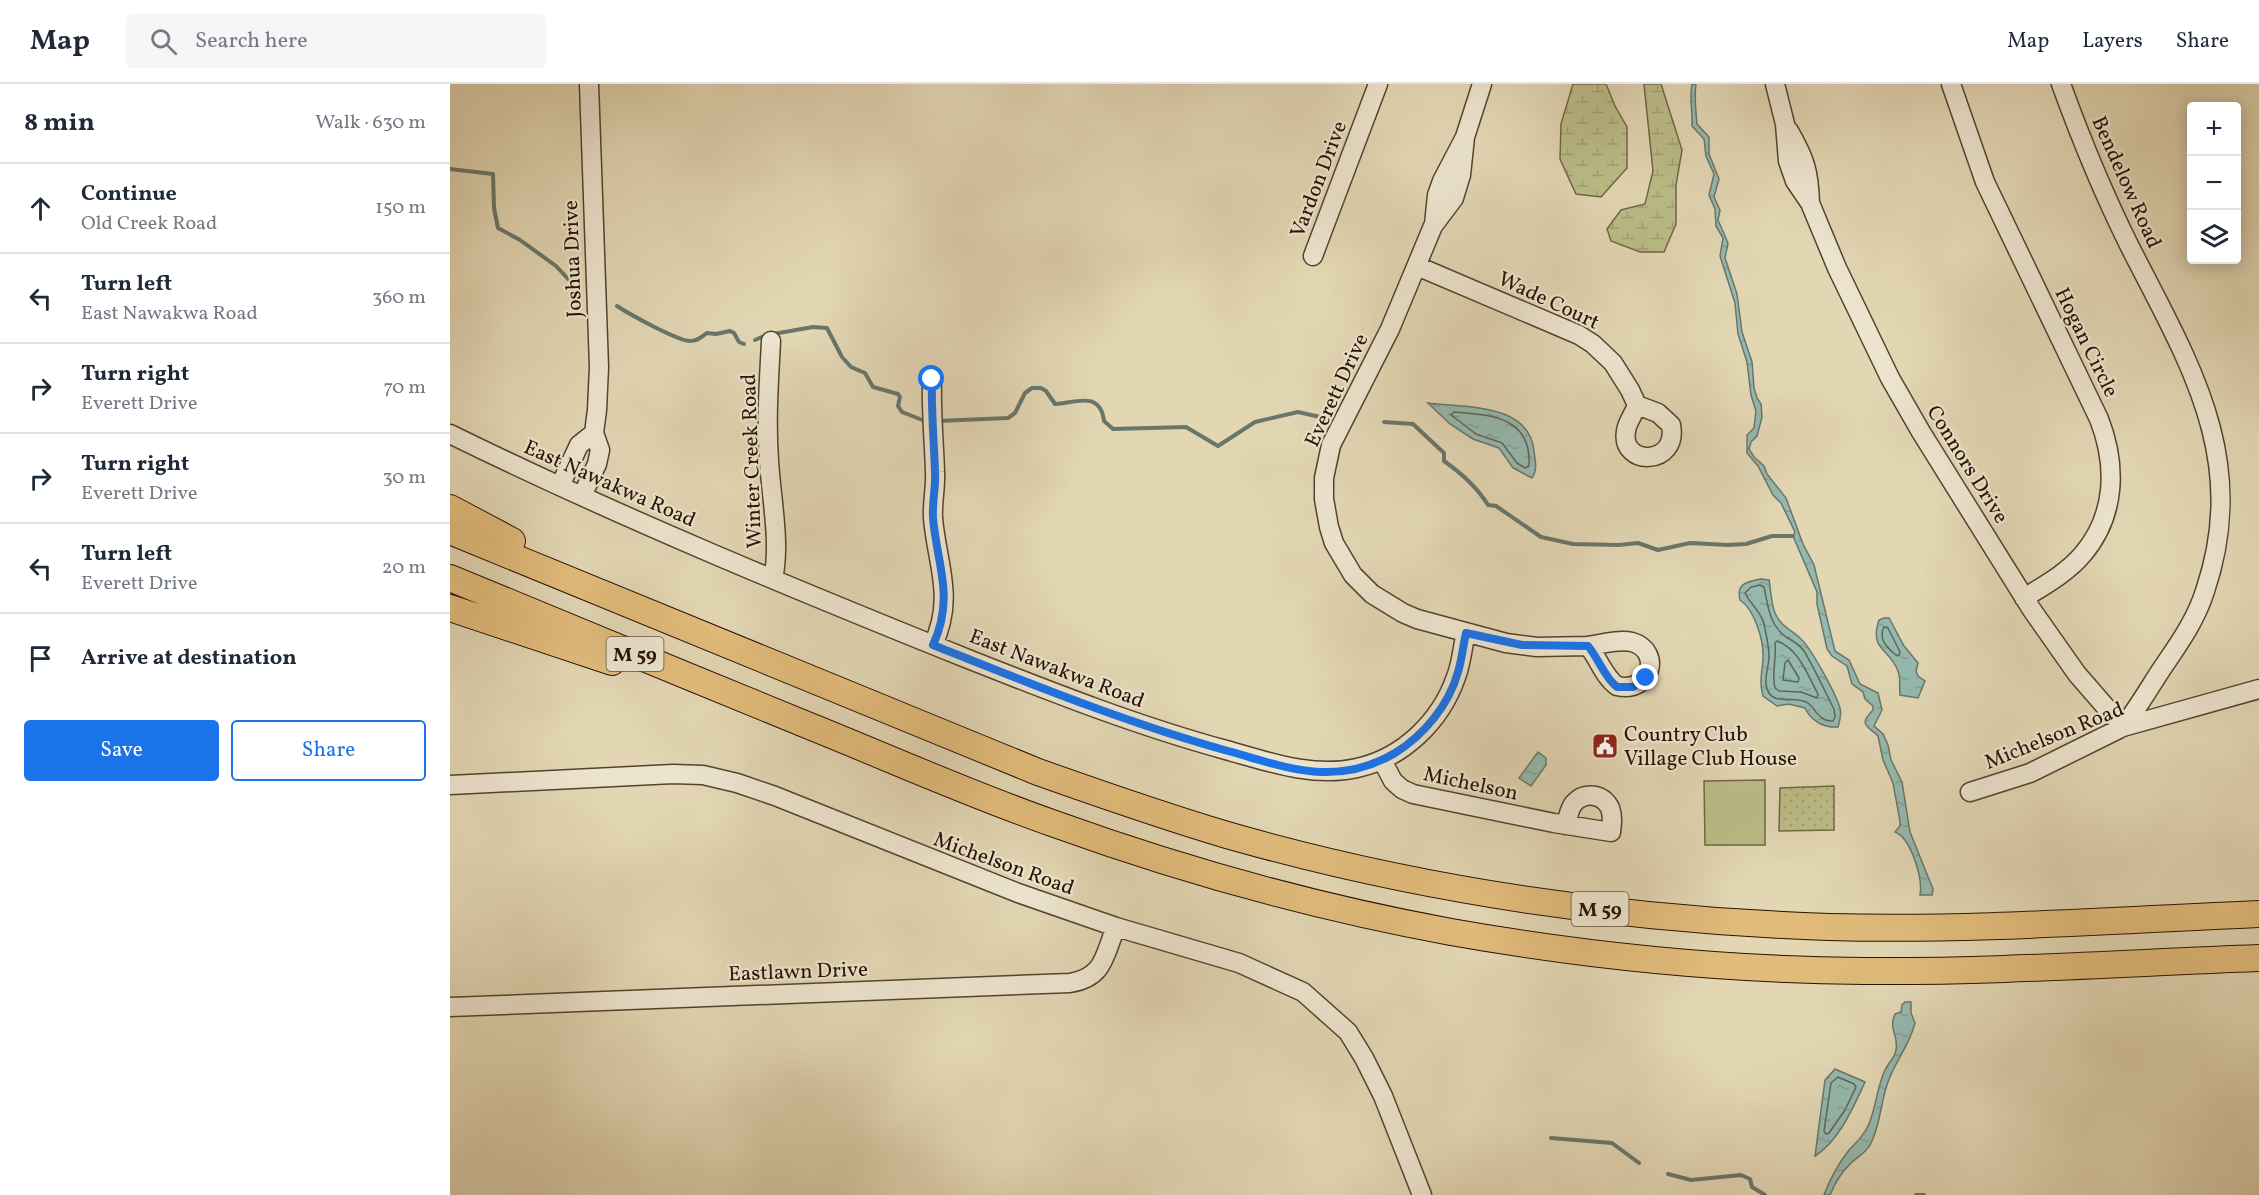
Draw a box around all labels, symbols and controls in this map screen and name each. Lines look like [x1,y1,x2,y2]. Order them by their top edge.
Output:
search box [126,14,546,68]
text: Map [30,22,90,61]
icon: search [147,25,180,58]
text: Search here [195,26,308,57]
text: Map [2007,27,2049,56]
text: Layers [2082,27,2143,56]
text: Share [2176,27,2229,56]
map controls [2187,102,2241,264]
button: + [2187,102,2241,156]
text: 8 min [24,105,95,141]
text: Walk · 630 m [315,109,426,137]
street label: Bendelow Road [2084,112,2168,253]
street label: Vardon Drive [1284,117,1355,242]
button: − [2187,156,2241,210]
text: Continue [81,179,177,210]
icon: ahead [24,192,57,225]
text: 150 m [375,194,426,222]
street label: Joshua Drive [557,200,590,318]
text: Old Creek Road [81,210,217,238]
button: layers [2187,210,2241,264]
street label: Wade Court [1493,265,1604,338]
text: Turn left [81,269,172,300]
icon: left [24,282,57,315]
street label: Hogan Circle [2047,283,2125,402]
text: 360 m [372,284,426,312]
text: East Nawakwa Road [81,300,258,328]
street label: Everett Drive [1298,329,1376,452]
text: Turn right [81,359,189,390]
route start [918,365,944,391]
icon: right [24,372,57,405]
street label: Winter Creek Road [735,373,770,549]
text: 70 m [383,374,426,402]
text: Everett Drive [81,390,197,418]
street label: Connors Drive [1919,400,2015,530]
street label: East Nawakwa Road [519,433,700,535]
text: Turn right [81,449,189,480]
icon: right [24,462,57,495]
text: 30 m [382,464,426,492]
text: Everett Drive [81,480,197,508]
text: Turn left [81,539,172,570]
icon: left [24,552,57,585]
text: 20 m [382,554,426,582]
text: Everett Drive [81,570,197,598]
street label: East Nawakwa Road [965,623,1148,716]
road number: M 59 [606,637,663,671]
icon: arrive [24,642,57,675]
text: Arrive at destination [81,643,297,674]
route end [1632,664,1658,690]
street label: Michelson Road [1981,695,2129,778]
button: Save [24,720,219,781]
button: Share [231,720,426,781]
place label: Country Club Village Club House [1624,721,1797,774]
public building icon: Country Club Village Club House [1590,731,1620,761]
street label: Michelson [1421,760,1521,809]
street label: Michelson Road [929,826,1078,903]
road number: M 59 [1572,892,1628,926]
street label: Eastlawn Drive [728,956,868,989]

